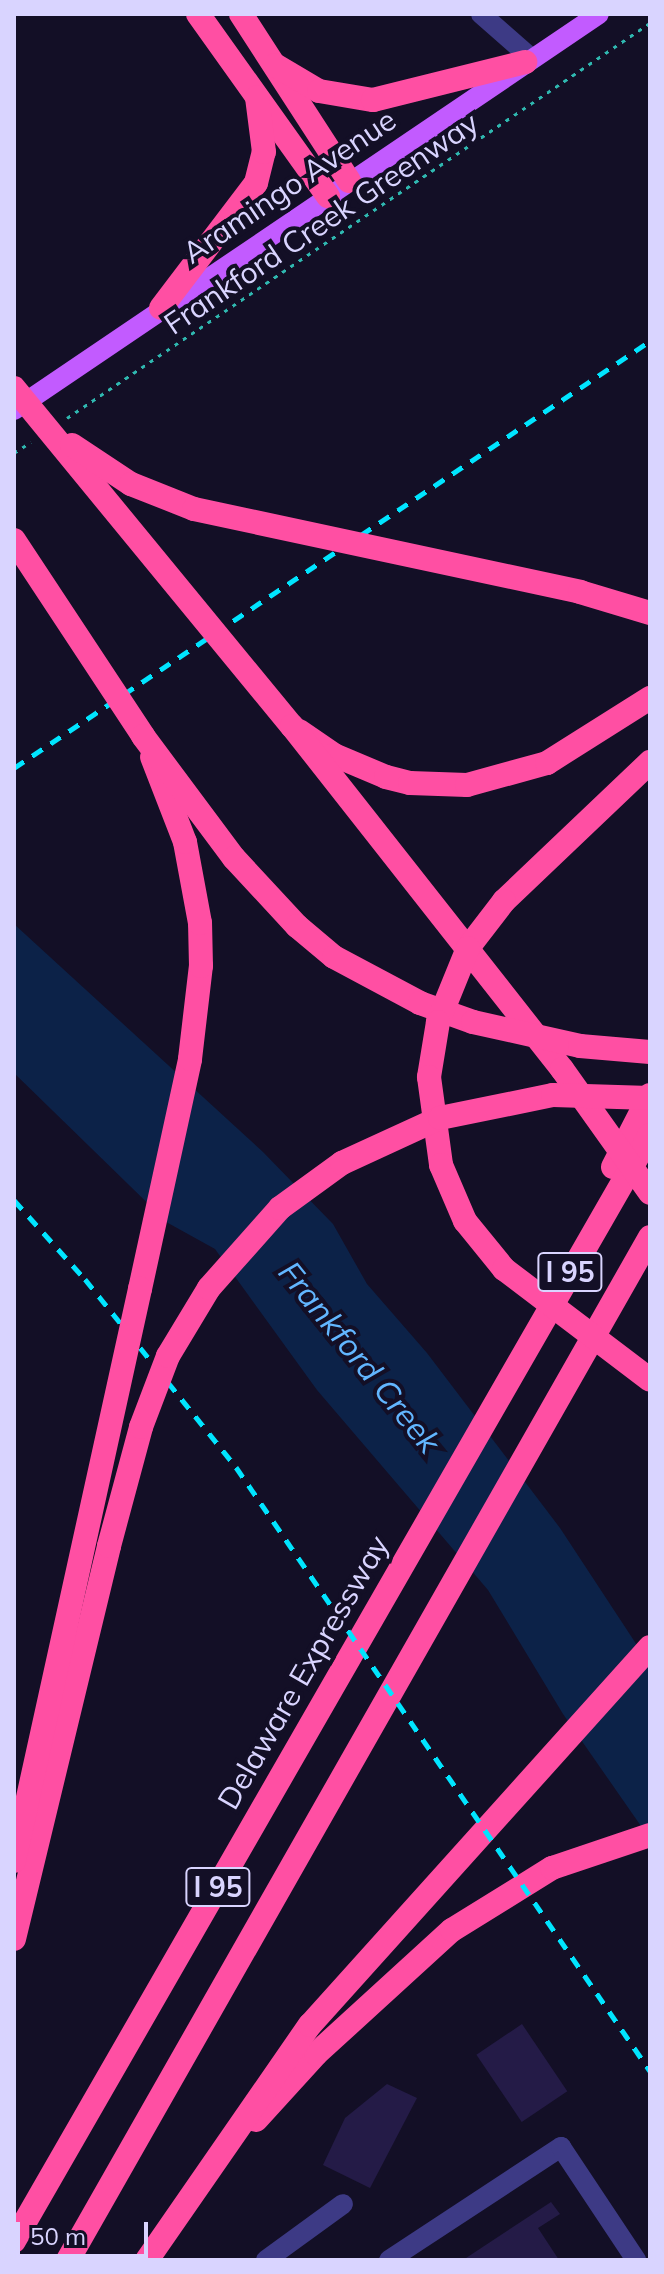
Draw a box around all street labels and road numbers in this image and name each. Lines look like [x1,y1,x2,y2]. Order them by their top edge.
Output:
street label: Aramingo Avenue [176,101,402,271]
street label: Frankford Creek Greenway [157,104,485,342]
road number: I 95 [536,1248,604,1296]
street label: Delaware Expressway [210,1529,396,1815]
road number: I 95 [184,1863,252,1911]

